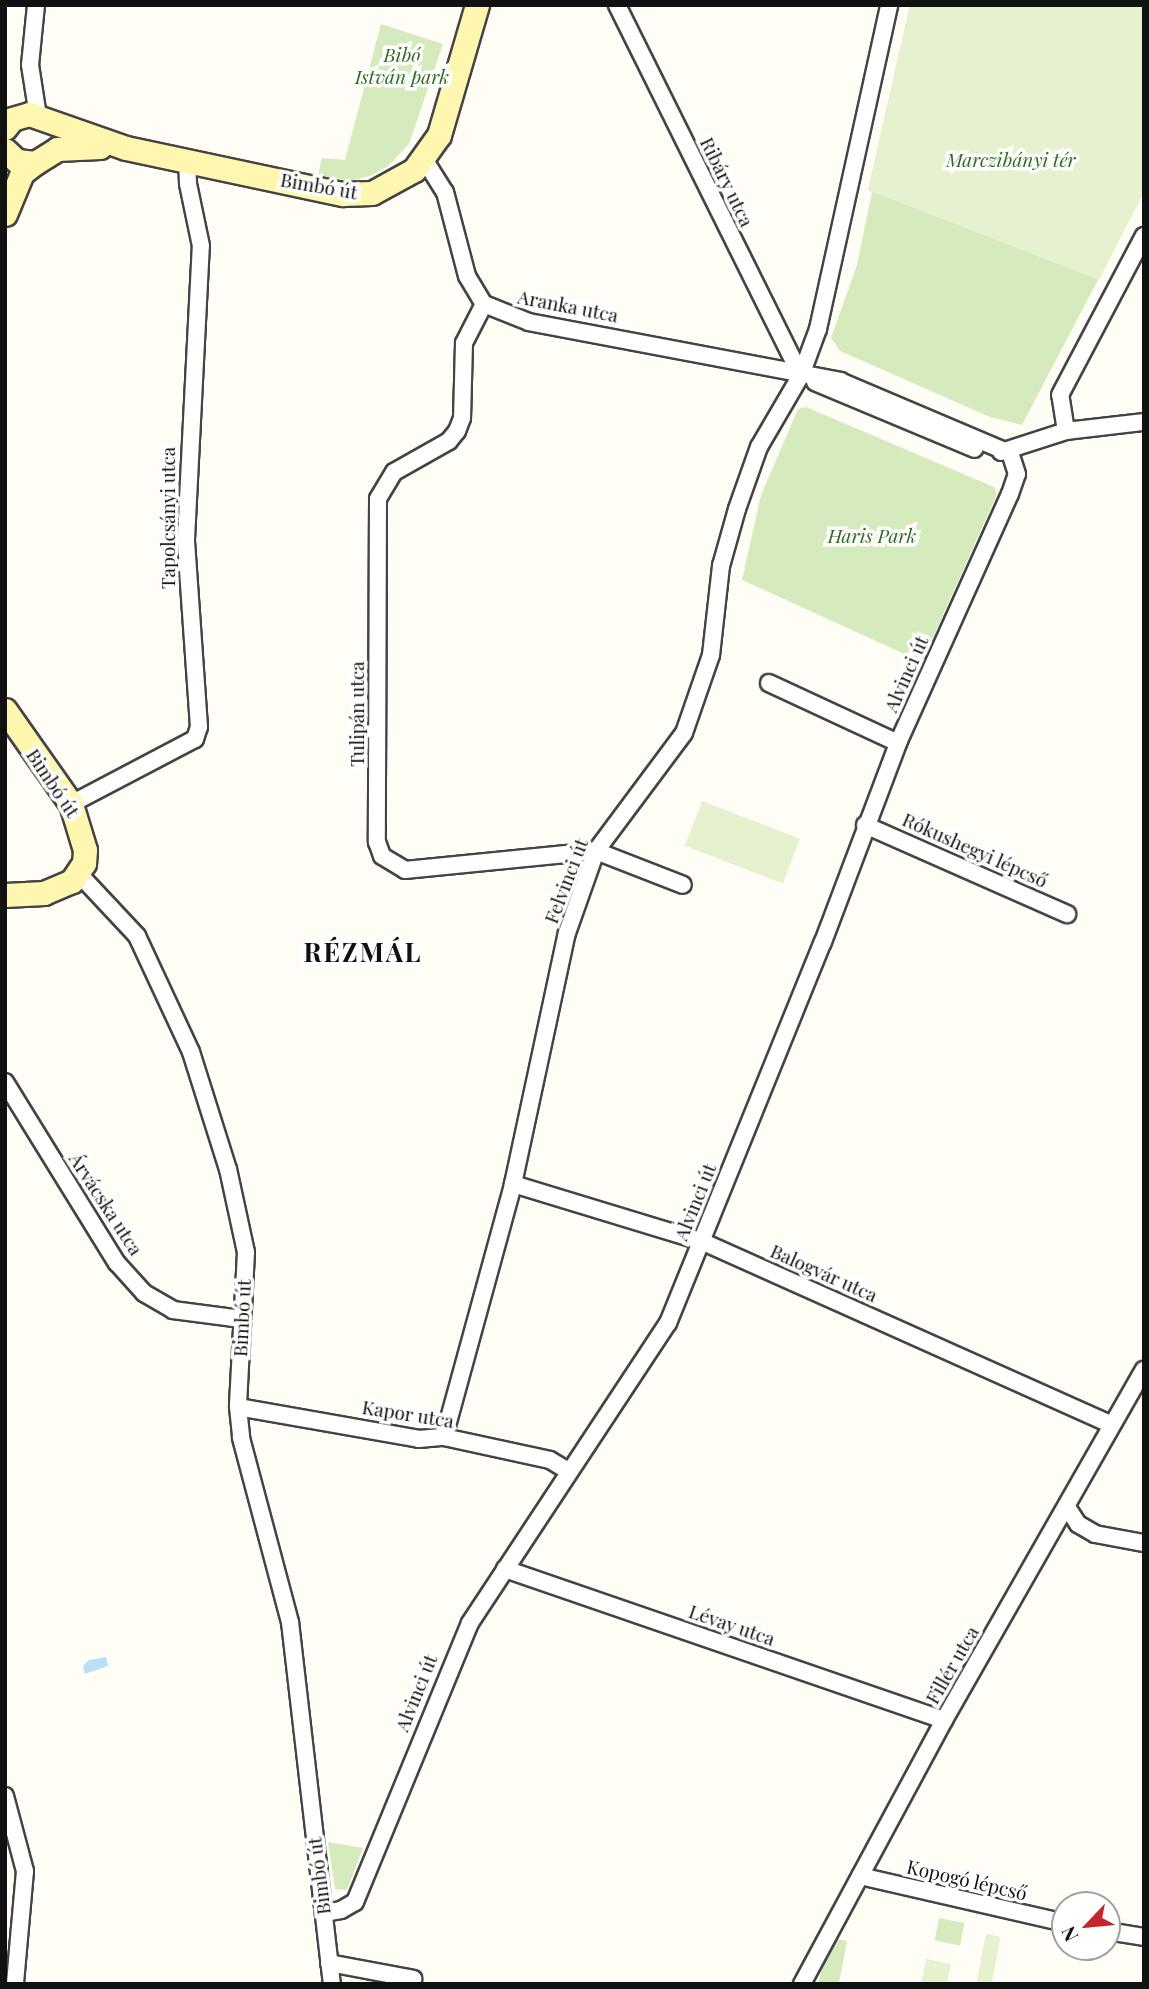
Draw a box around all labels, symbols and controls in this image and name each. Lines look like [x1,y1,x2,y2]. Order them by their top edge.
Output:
park label: Bibó István park [355,44,449,88]
street label: Ribáry utca [695,133,759,231]
park label: Marczibányi tér [946,149,1076,171]
street label: Bimbó út [279,168,359,204]
street label: Aranka utca [516,285,620,327]
street label: Tapolcsányi utca [157,447,179,589]
park label: Haris Park [828,525,916,547]
street label: Alvinci út [879,632,933,716]
street label: Tulipán utca [346,661,368,767]
street label: Bimbó út [22,744,84,822]
street label: Rókushegyi lépcső [899,808,1051,892]
street label: Felvinci út [539,835,593,927]
district label: RÉZMÁL [304,936,422,968]
street label: Árvácska utca [64,1148,148,1260]
street label: Alvinci út [669,1160,721,1244]
street label: Balogvár utca [767,1239,881,1307]
street label: Bimbó út [229,1279,255,1357]
street label: Kapor utca [360,1395,456,1433]
street label: Lévay utca [686,1600,778,1650]
street label: Fillér utca [921,1622,983,1708]
street label: Alvinci út [390,1651,442,1735]
street label: Bimbó út [303,1836,335,1916]
street label: Kopogó lépcső [904,1855,1030,1905]
north arrow [1051,1891,1121,1961]
text: N [1054,1922,1084,1946]

